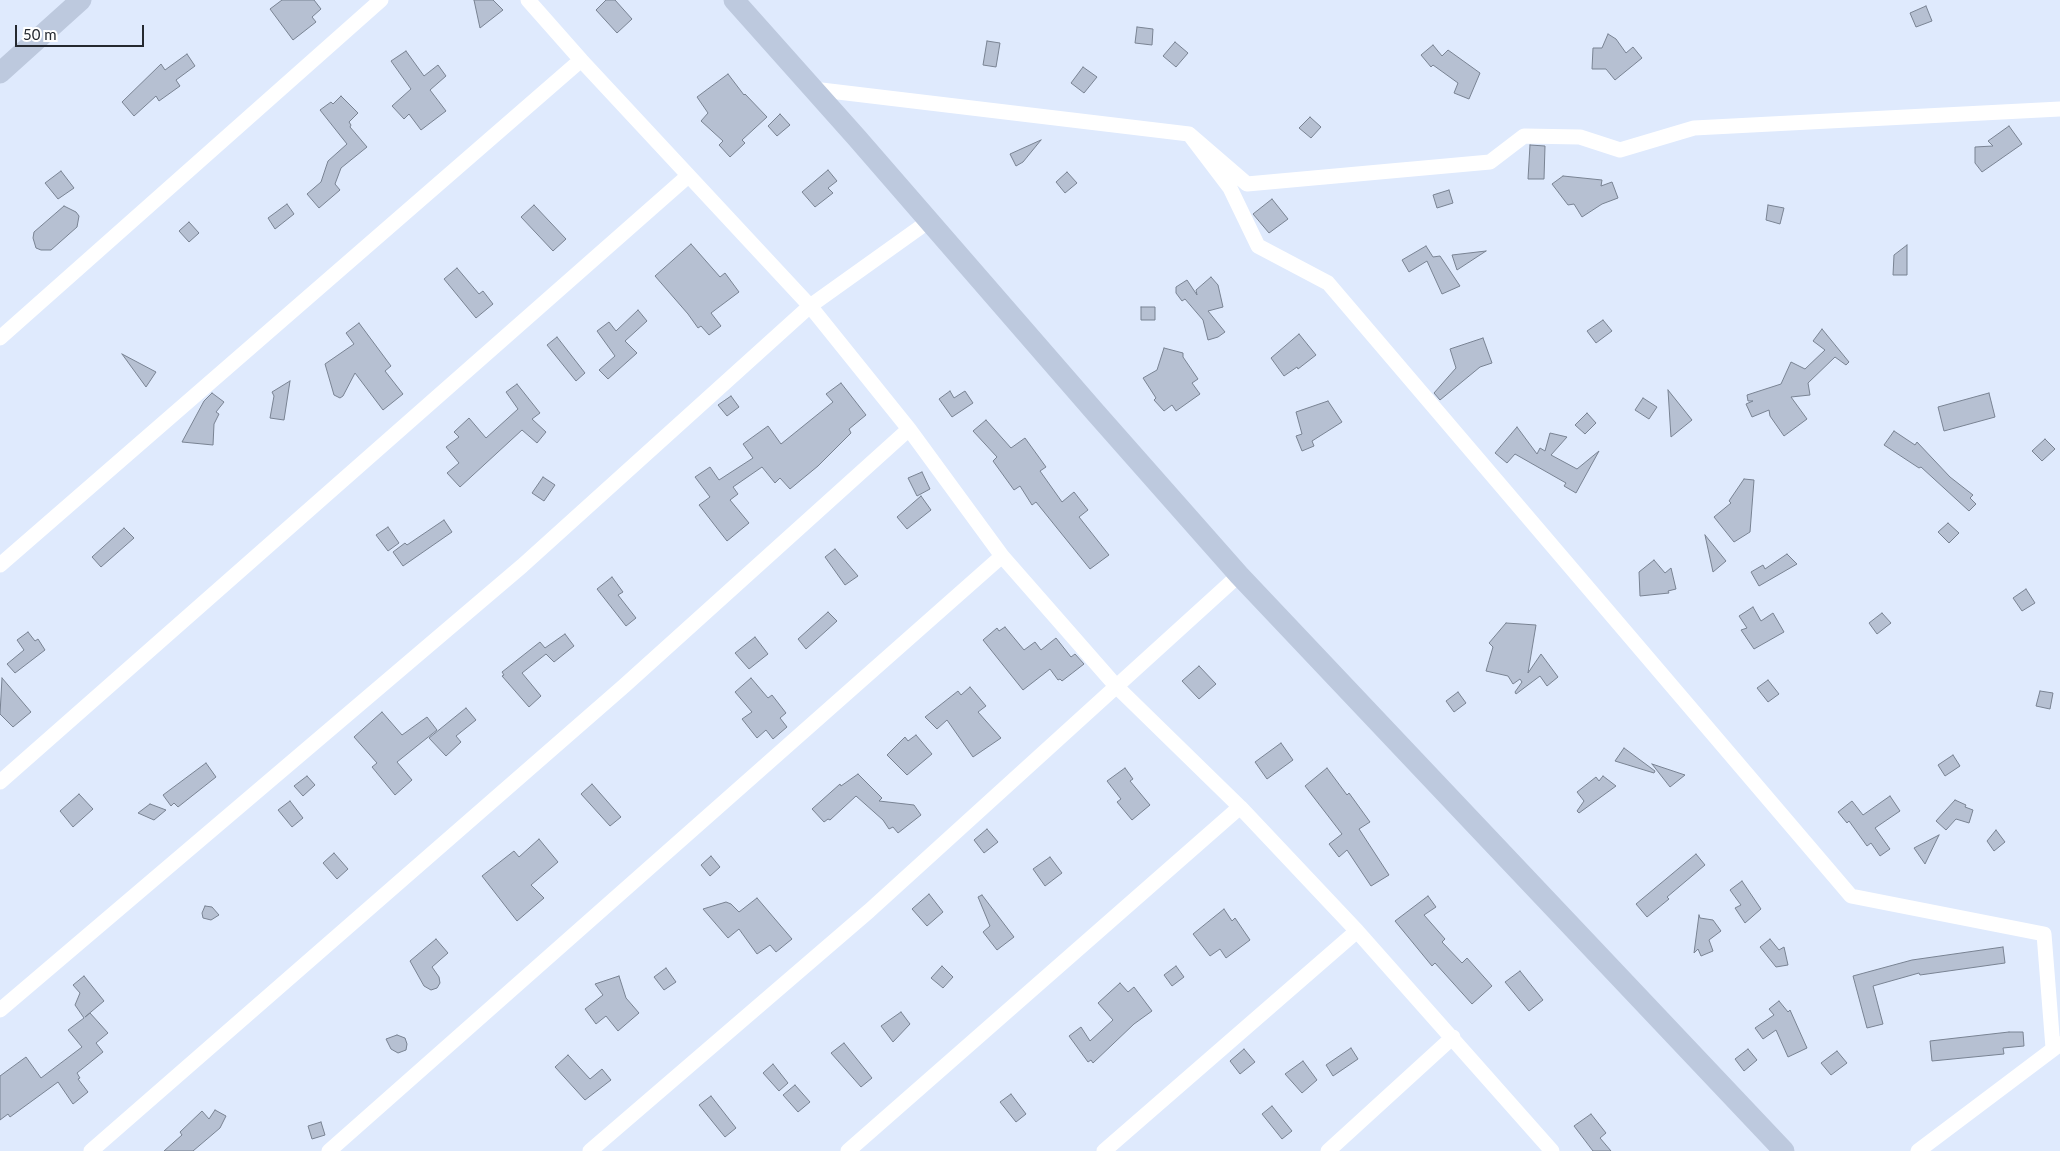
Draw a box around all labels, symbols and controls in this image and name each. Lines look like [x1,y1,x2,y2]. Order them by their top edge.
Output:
scale bar [18,15,146,47]
text: 50 m [23,25,57,43]

